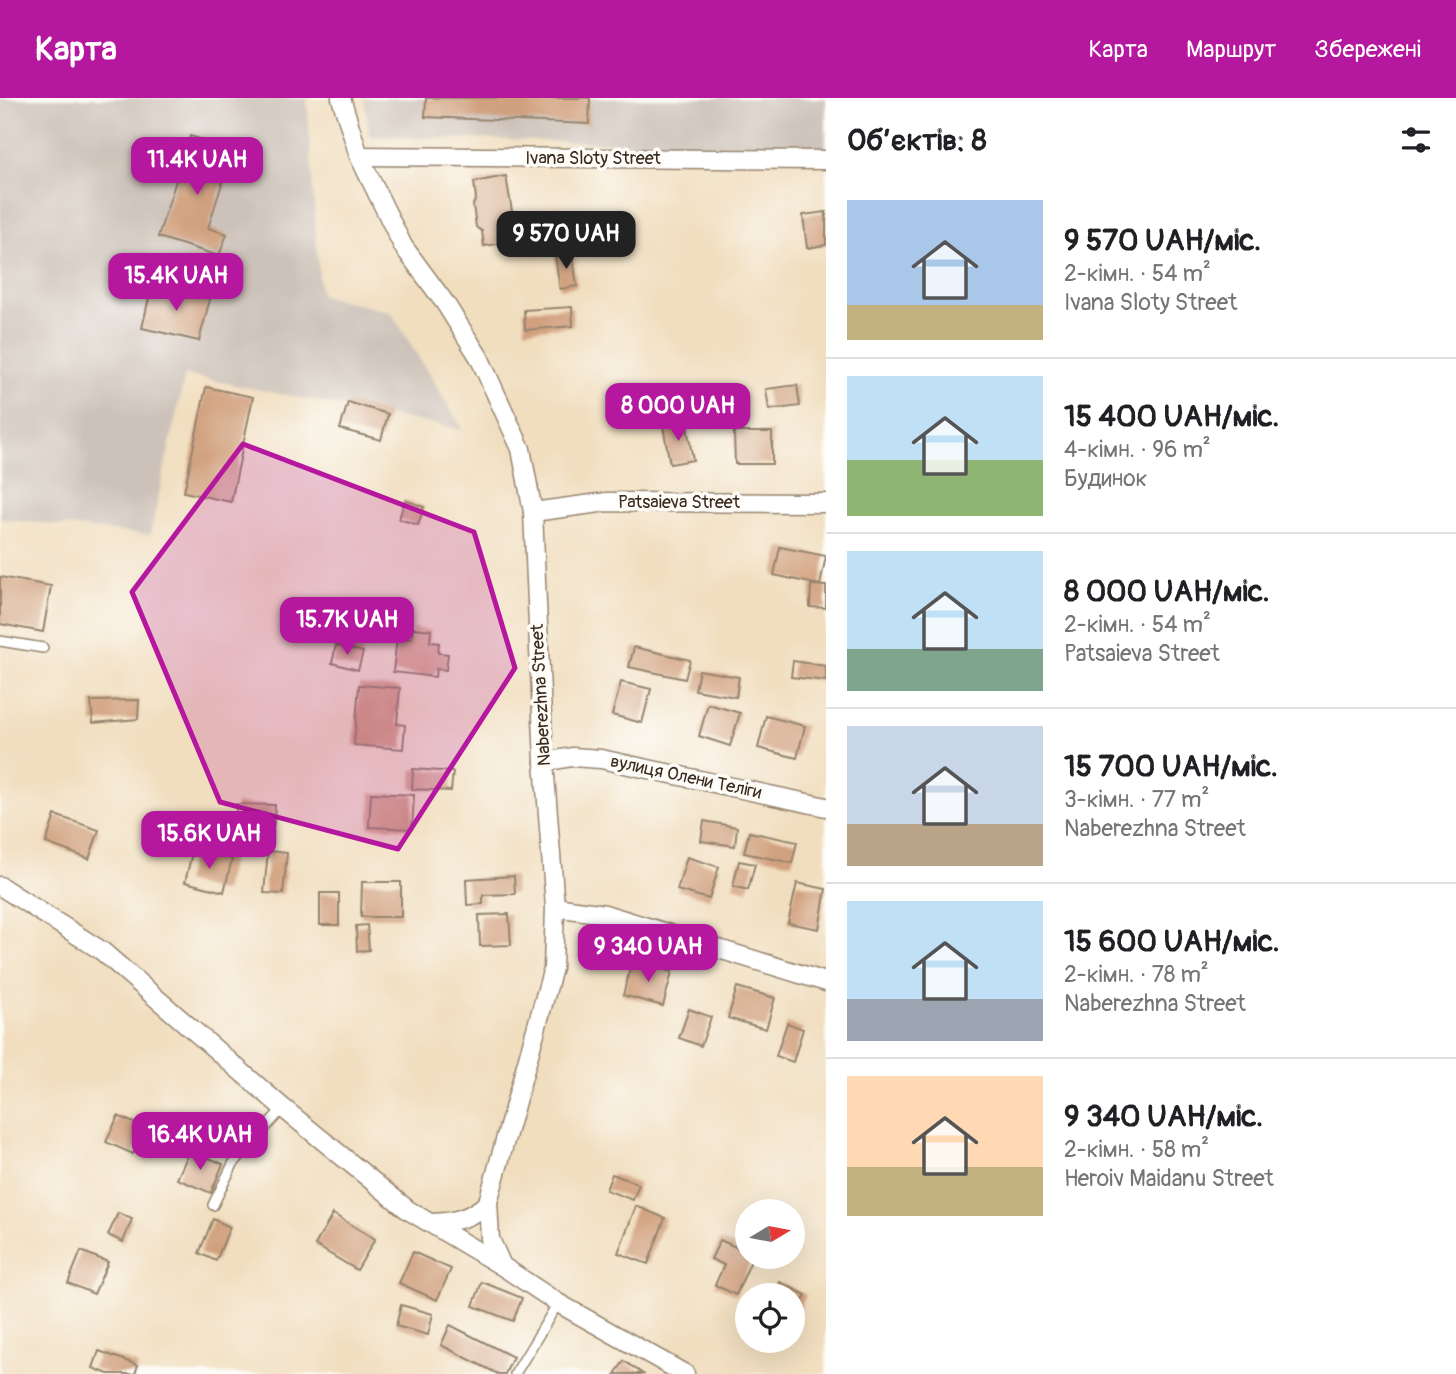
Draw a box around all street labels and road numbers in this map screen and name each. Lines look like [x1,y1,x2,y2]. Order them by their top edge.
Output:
street label: Ivana Sloty Street [525,147,662,170]
street label: Patsaieva Street [618,491,741,514]
street label: Naberezhna Street [526,623,556,767]
street label: вулиця Олени Теліги [608,750,764,804]

